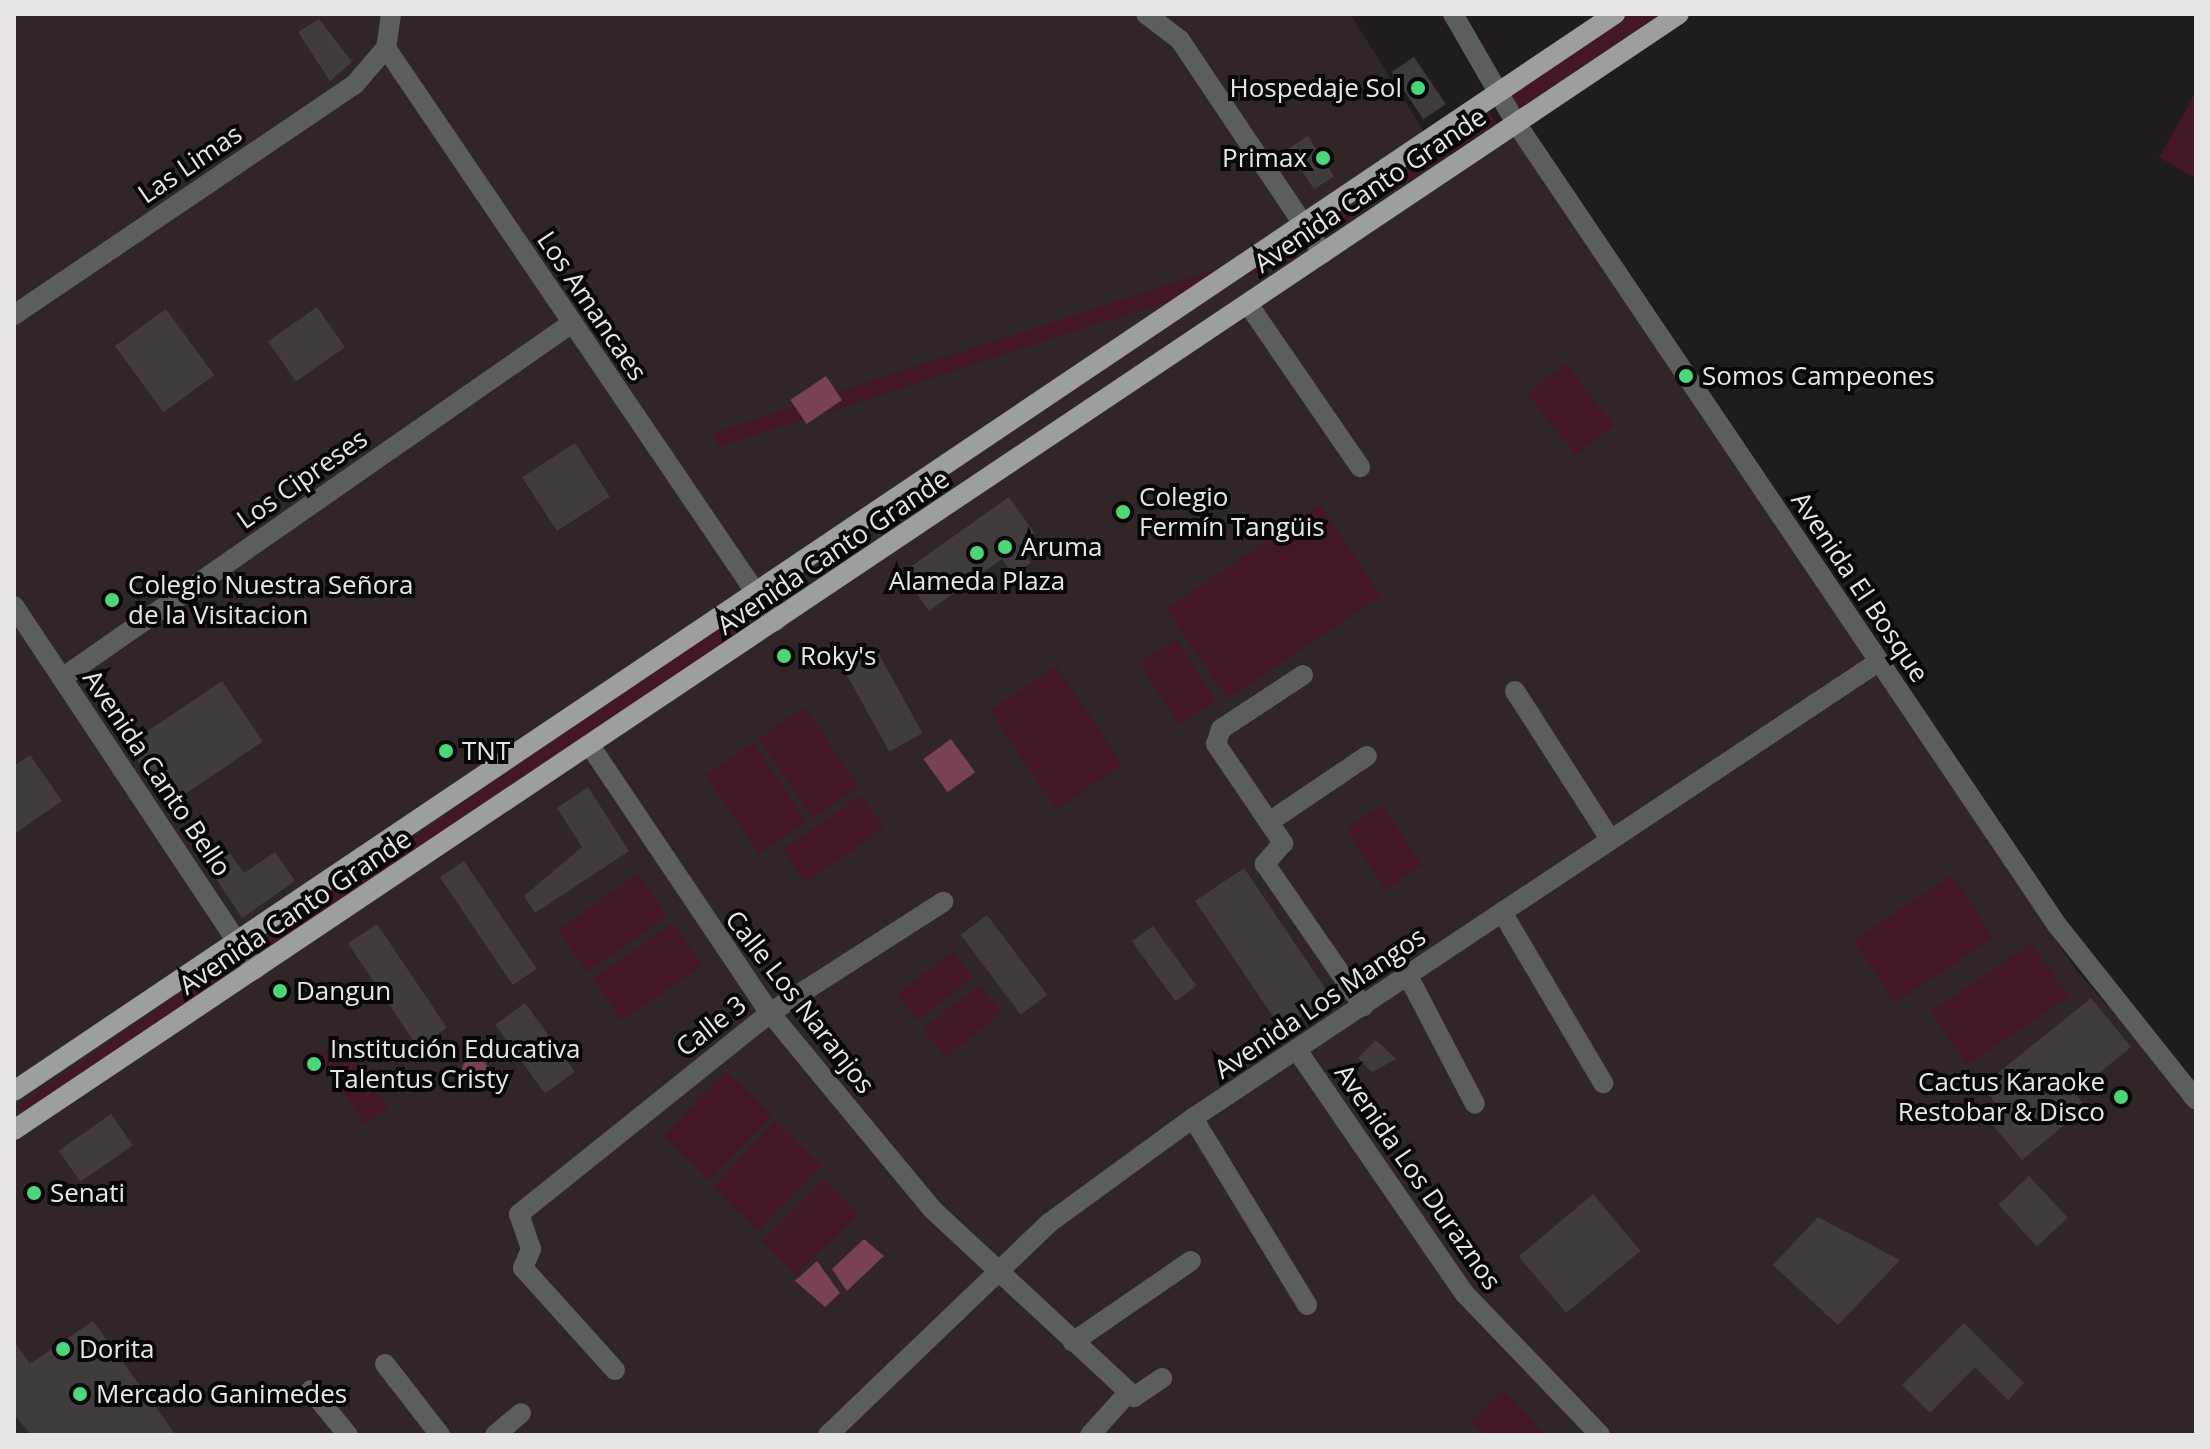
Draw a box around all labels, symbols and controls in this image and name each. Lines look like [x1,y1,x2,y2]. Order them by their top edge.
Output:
place label: Hospedaje Sol [1230,72,1402,104]
marker: Hospedaje Sol [1409,79,1427,97]
street label: Avenida Canto Grande [1248,101,1492,279]
street label: Las Limas [132,118,248,210]
place label: Primax [1222,142,1307,174]
marker: Primax [1314,149,1332,167]
street label: Los Amancaes [531,226,653,386]
place label: Somos Campeones [1702,360,1935,392]
marker: Somos Campeones [1677,367,1695,385]
street label: Los Cipreses [231,423,373,535]
street label: Avenida Canto Grande [711,463,955,641]
place label: Colegio Fermín Tangüis [1139,481,1325,542]
street label: Avenida El Bosque [1785,486,1935,688]
marker: Colegio Fermín Tangüis [1114,503,1132,521]
place label: Aruma [1021,531,1103,563]
marker: Aruma [996,538,1014,556]
marker: Alameda Plaza [968,544,986,562]
place label: Alameda Plaza [889,565,1065,597]
place label: Colegio Nuestra Señora de la Visitacion [128,569,413,630]
marker: Colegio Nuestra Señora de la Visitacion [103,591,121,609]
place label: Roky's [800,640,876,672]
marker: Roky's [775,647,793,665]
street label: Avenida Canto Bello [76,664,238,882]
place label: TNT [462,735,510,767]
marker: TNT [437,742,455,760]
street label: Avenida Canto Grande [173,823,417,1001]
street label: Calle Los Naranjos [719,904,881,1100]
street label: Avenida Los Mangos [1209,921,1431,1085]
place label: Dangun [296,975,391,1007]
marker: Dangun [271,982,289,1000]
street label: Calle 3 [670,989,752,1063]
place label: Institución Educativa Talentus Cristy [330,1033,580,1094]
marker: Institución Educativa Talentus Cristy [305,1055,323,1073]
street label: Avenida Los Duraznos [1328,1058,1508,1296]
place label: Cactus Karaoke Restobar & Disco [1898,1066,2105,1128]
marker: Cactus Karaoke Restobar & Disco [2112,1088,2130,1106]
place label: Senati [50,1177,125,1209]
marker: Senati [25,1184,43,1202]
place label: Dorita [79,1333,154,1365]
marker: Dorita [54,1340,72,1358]
place label: Mercado Ganimedes [96,1378,347,1410]
marker: Mercado Ganimedes [71,1385,89,1403]

